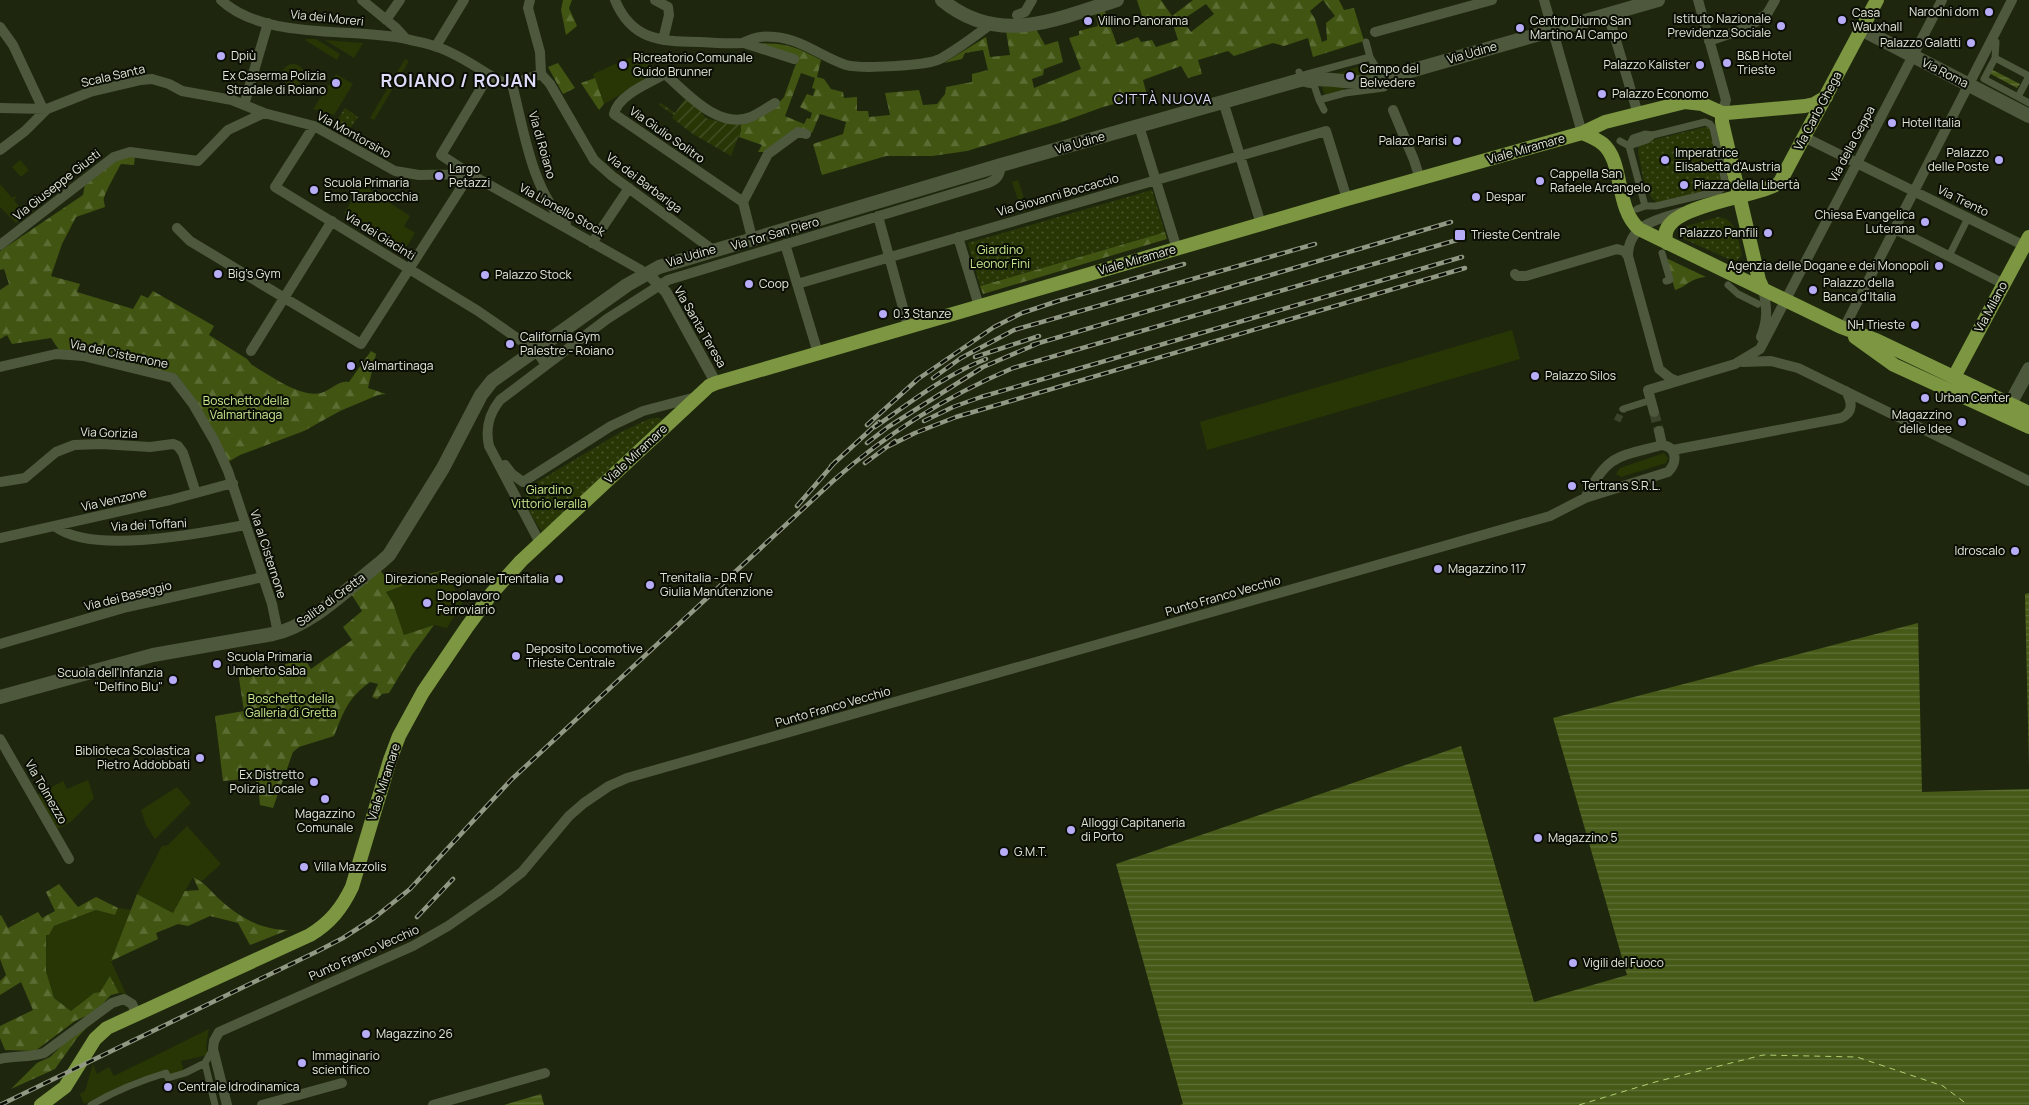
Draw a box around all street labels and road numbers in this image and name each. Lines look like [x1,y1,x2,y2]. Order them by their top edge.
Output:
street label: Via dei Moreri [289,5,365,30]
street label: Via Udine [1445,37,1499,68]
street label: Via Roma [1919,54,1972,92]
street label: Scala Santa [79,60,147,91]
street label: Via Carlo Ghega [1790,68,1846,153]
street label: Via Giulio Solitro [626,102,708,167]
street label: Via della Geppa [1824,103,1879,185]
street label: Via Montorsino [314,107,394,162]
street label: Via di Roiano [525,109,560,181]
street label: Via Udine [1053,127,1107,158]
street label: Viale Miramare [1485,129,1567,168]
street label: Via Giuseppe Giusti [10,145,104,224]
street label: Via dei Barbariga [603,148,686,217]
street label: Via Giovanni Boccaccio [995,169,1121,220]
street label: Via Lionello Stock [516,179,609,241]
street label: Via Trento [1935,181,1992,220]
street label: Via dei Giacinti [342,207,419,264]
street label: Via Tor San Piero [729,213,821,254]
street label: Via Udine [664,240,718,271]
street label: Viale Miramare [1096,240,1178,279]
street label: Via Milano [1970,278,2011,335]
street label: Via Santa Teresa [670,283,731,371]
street label: Via del Cisternone [68,335,170,372]
street label: Viale Miramare [600,420,671,487]
street label: Via Gorizia [80,423,138,442]
street label: Via Venzone [80,484,148,515]
street label: Via al Cisternone [246,507,291,601]
street label: Via dei Toffani [111,514,187,535]
street label: Salita di Gretta [293,569,369,630]
street label: Punto Franco Vecchio [1163,571,1282,620]
street label: Via dei Baseggio [82,576,173,615]
street label: Punto Franco Vecchio [773,682,892,731]
street label: Viale Miramare [363,741,404,823]
street label: Via Tolmezzo [21,757,72,827]
street label: Punto Franco Vecchio [306,921,422,985]

